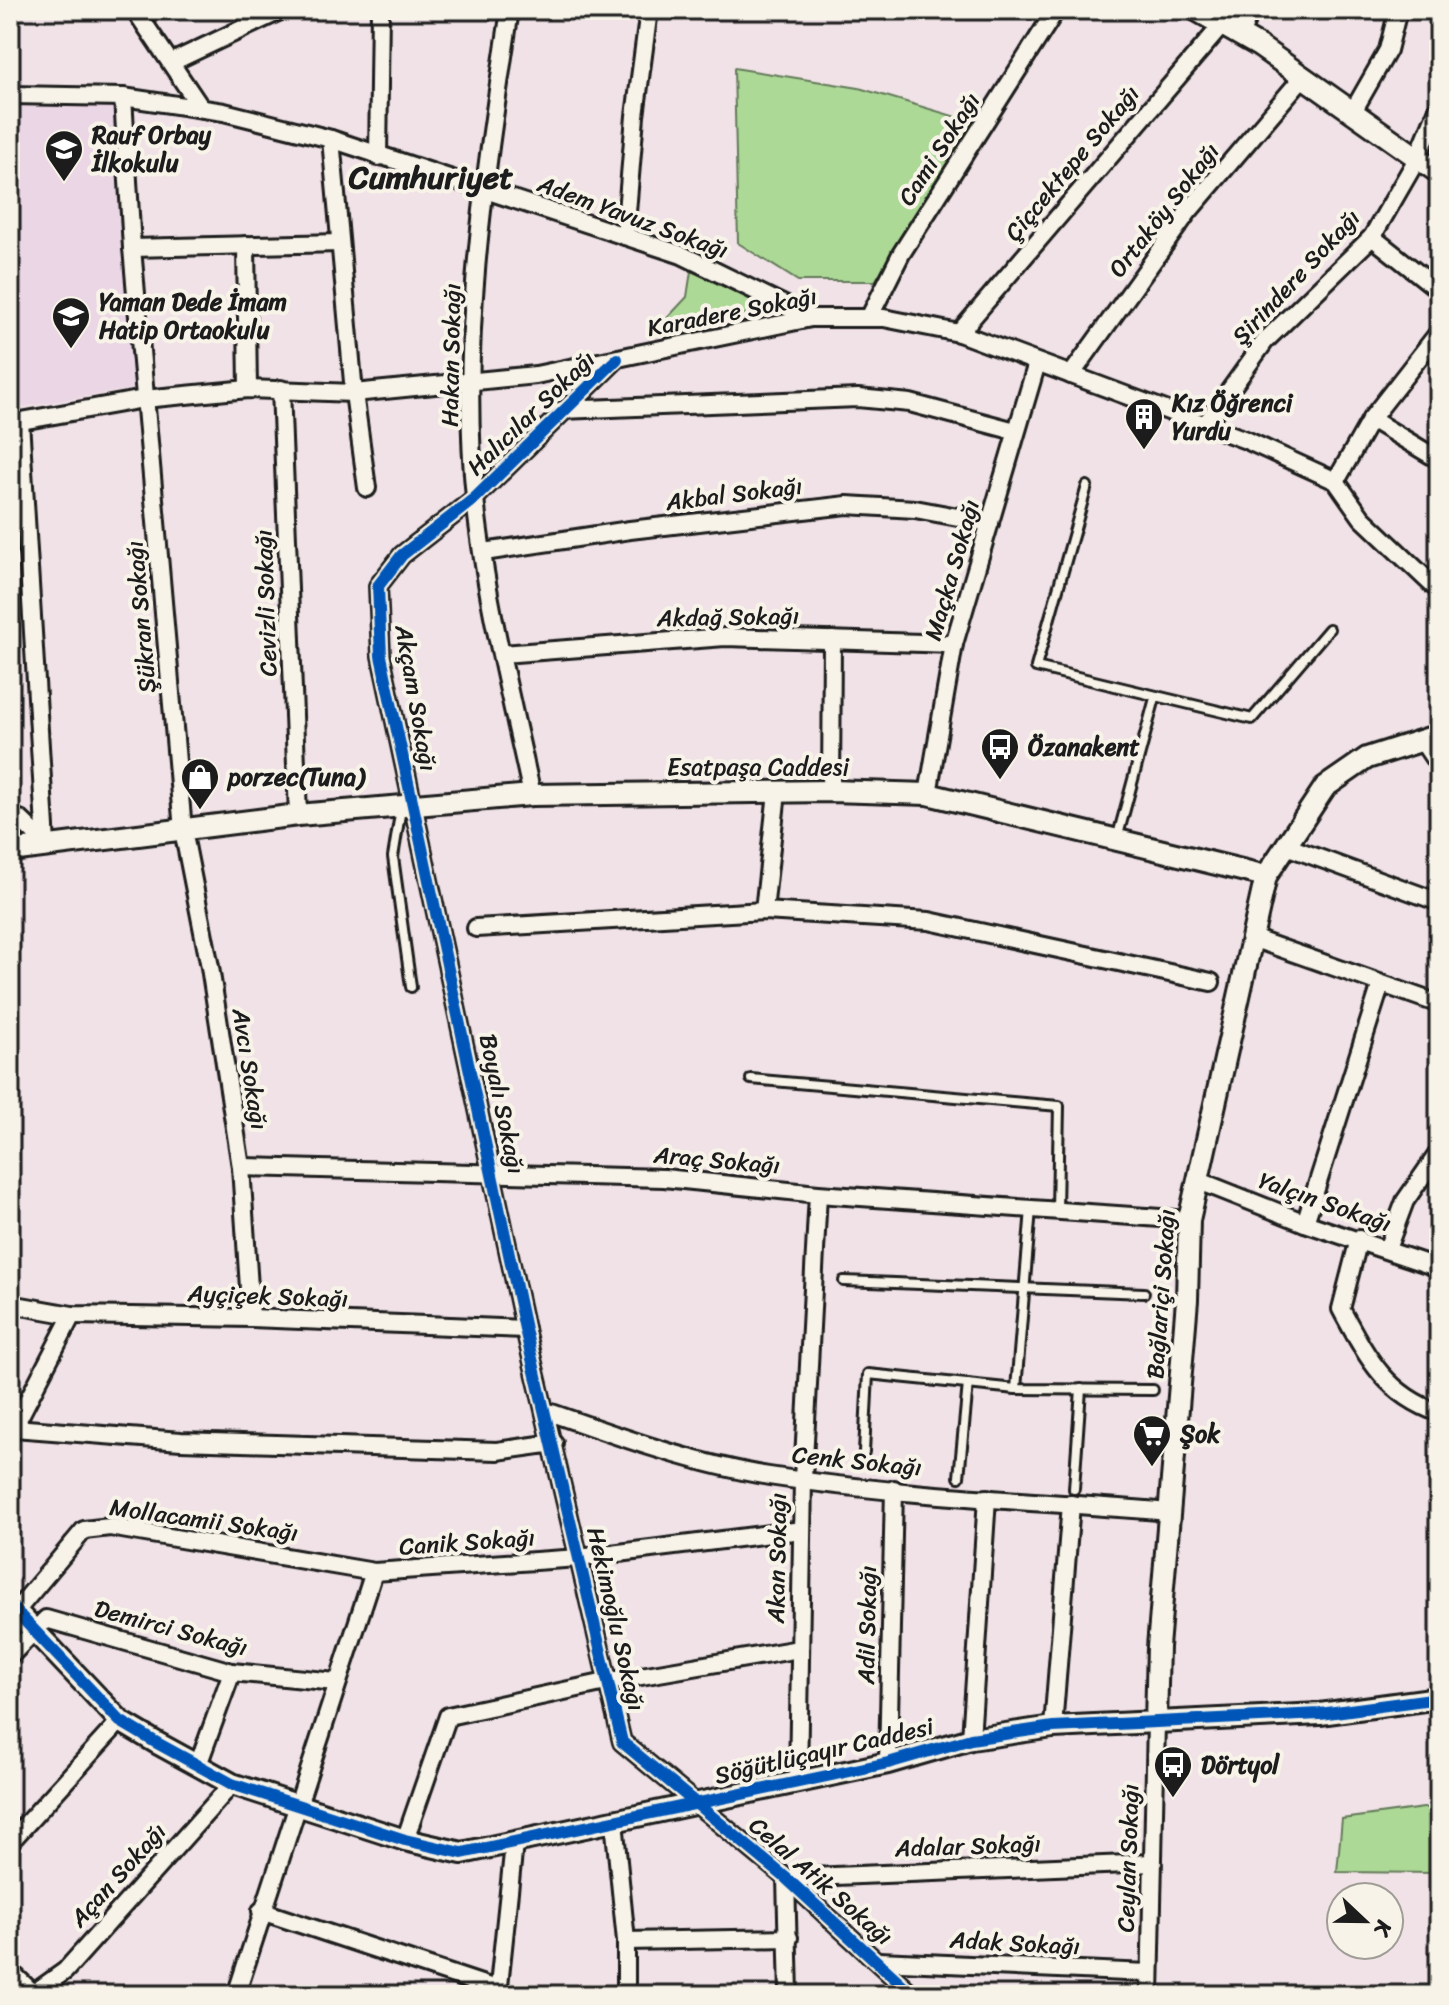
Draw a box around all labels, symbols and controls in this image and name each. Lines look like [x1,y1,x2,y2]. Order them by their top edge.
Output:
street label: Çiçcektepe Sokağı [994,75,1150,251]
street label: Cami Sokağı [886,84,992,214]
place label: Rauf Orbay İlkokulu [90,114,212,184]
school or university icon: Rauf Orbay İlkokulu [43,128,85,183]
street label: Ortaköy Sokağı [1097,133,1231,287]
district label: Cumhuriyet [348,149,513,206]
street label: Adem Yavuz Sokağı [531,163,734,271]
street label: Şirindere Sokağı [1221,199,1371,355]
street label: Karadere Sokağı [644,275,820,349]
place label: Yaman Dede İmam Hatip Ortaokulu [99,281,287,351]
street label: Hakan Sokağı [429,283,473,427]
school or university icon: Yaman Dede İmam Hatip Ortaokulu [50,295,92,350]
street label: Halıcılar Sokağı [456,340,606,486]
place label: Kız Öğrenci Yurdu [1171,382,1294,452]
building icon: Kız Öğrenci Yurdu [1123,396,1165,451]
street label: Akbal Sokağı [662,465,805,523]
street label: Maçka Sokağı [912,494,992,646]
street label: Cevizli Sokağı [242,529,290,677]
street label: Şükran Sokağı [113,539,169,695]
street label: Akdağ Sokağı [655,595,800,639]
street label: Akçam Sokağı [382,621,450,775]
bus stop icon: Özanakent [979,726,1021,781]
place label: Özanakent [1028,726,1140,768]
street label: Esatpaşa Caddesi [667,746,849,788]
shop icon: porzec(Tuna) [179,756,221,811]
place label: porzec(Tuna) [226,756,366,798]
street label: Avcı Sokağı [220,1004,280,1133]
street label: Boyalı Sokağı [467,1030,537,1178]
street label: Araç Sokağı [651,1133,782,1186]
street label: Yalçın Sokağı [1253,1160,1397,1244]
street label: Bağlariçi Sokağı [1134,1208,1188,1380]
street label: Ayçiçek Sokağı [186,1272,349,1320]
supermarket icon: Şok [1131,1413,1173,1468]
place label: Şok [1179,1413,1221,1455]
street label: Cenk Sokağı [790,1433,924,1489]
street label: Mollacamii Sokağı [107,1486,301,1554]
street label: Akan Sokağı [755,1492,799,1625]
street label: Canik Sokağı [398,1516,536,1568]
street label: Hekimoğlu Sokağı [574,1523,658,1715]
street label: Adil Sokağı [845,1565,889,1686]
street label: Demirci Sokağı [90,1587,252,1669]
street label: Söğütlüçayır Caddesi [710,1705,938,1797]
bus stop icon: Dörtyol [1152,1744,1194,1799]
place label: Dörtyol [1201,1744,1280,1786]
street label: Ceylan Sokağı [1104,1783,1152,1933]
street label: Celal Atik Sokağı [739,1806,903,1956]
street label: Açan Sokağı [58,1813,177,1938]
street label: Adalar Sokağı [893,1822,1042,1870]
north arrow [1325,1881,1405,1961]
text: K [1362,1914,1404,1943]
street label: Adak Sokağı [948,1919,1081,1967]

